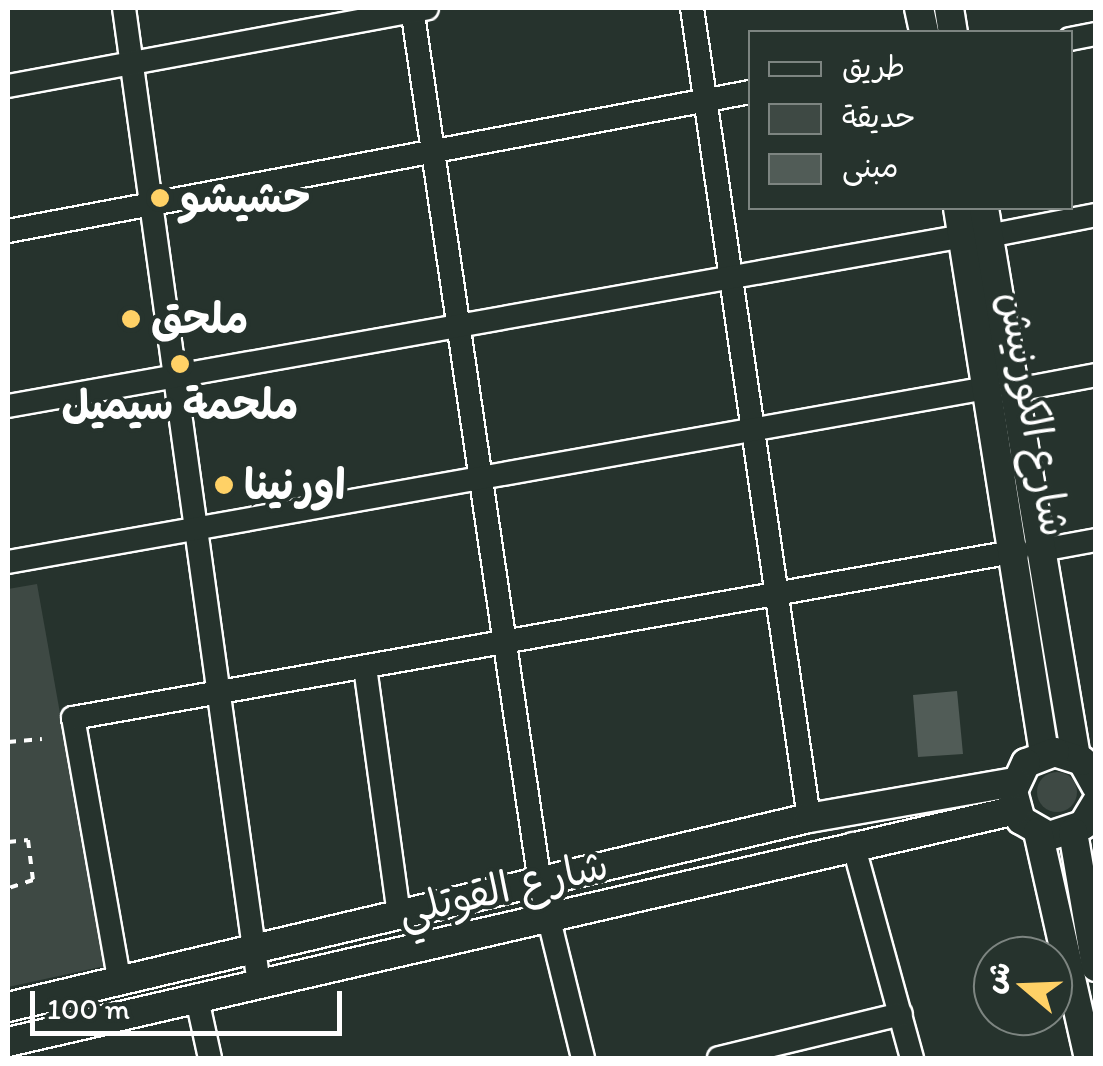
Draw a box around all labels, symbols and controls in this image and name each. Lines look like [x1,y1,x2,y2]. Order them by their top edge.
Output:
legend [748,30,1073,210]
text: طريق [842,48,905,85]
text: حديقة [842,98,916,135]
text: مبنى [842,148,898,185]
place label: حشيشو [180,173,311,223]
marker: حشيشو [149,187,171,209]
street label: شارع الكورنيش [988,288,1080,540]
place label: ملحق [151,294,249,344]
marker: ملحق [120,308,142,330]
marker: ملحمة سيميل [169,353,191,375]
place label: ملحمة سيميل [62,380,298,430]
place label: اورنينا [244,460,346,510]
marker: اورنينا [213,474,235,496]
street label: شارع القوتلي [393,839,613,937]
north arrow [973,936,1073,1036]
text: ش [975,957,1018,997]
scale bar [35,971,348,1033]
text: 100 m [47,990,130,1027]

